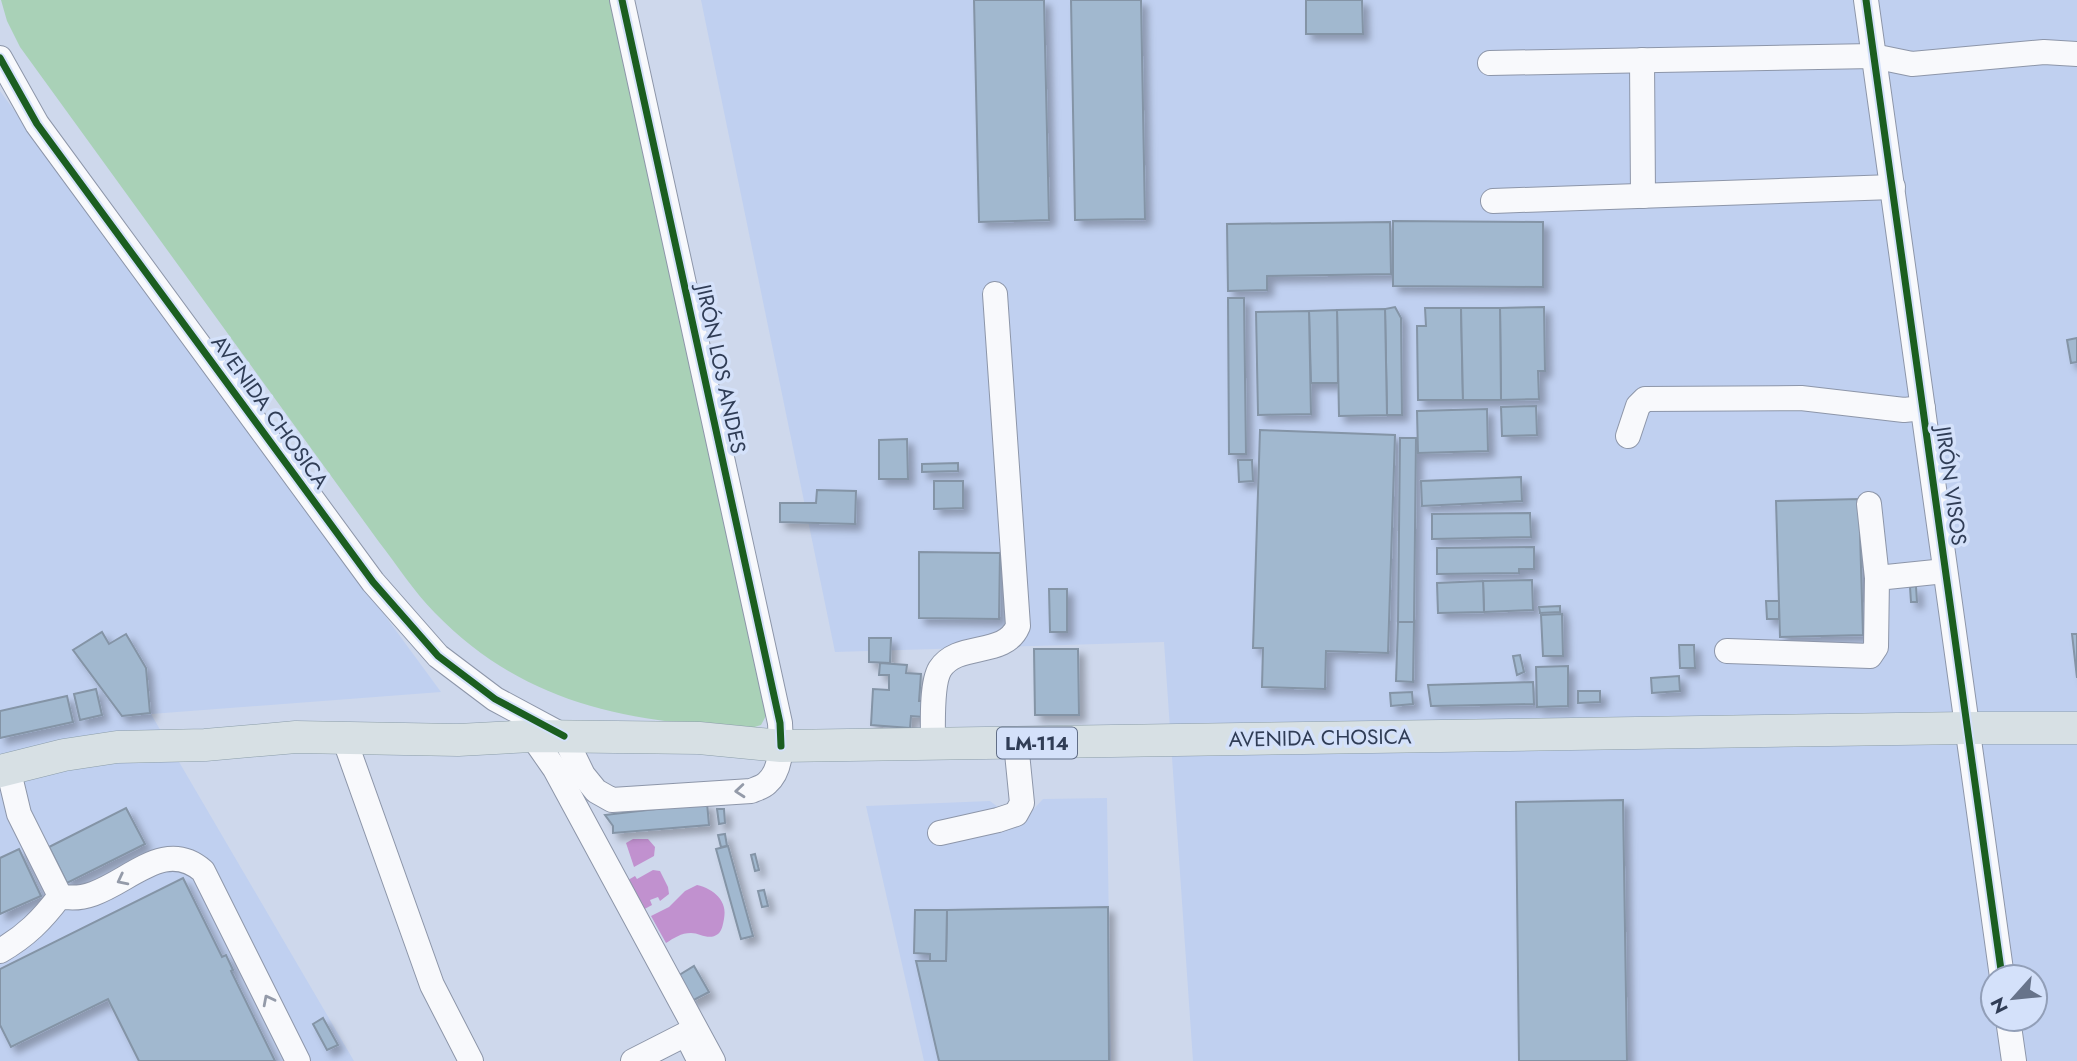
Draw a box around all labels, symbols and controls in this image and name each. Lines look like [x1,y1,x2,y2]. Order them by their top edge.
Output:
street label: JIRÓN LOS ANDES [688,279,754,456]
street label: AVENIDA CHOSICA [204,329,336,495]
street label: JIRÓN VISOS [1927,422,1974,547]
street label: AVENIDA CHOSICA [1228,721,1412,755]
road number: LM-114 [997,728,1077,758]
one-way arrow [735,783,746,798]
one-way arrow [117,871,129,885]
north arrow [1979,963,2049,1033]
text: N [1984,993,2015,1018]
one-way arrow [262,995,276,1007]

